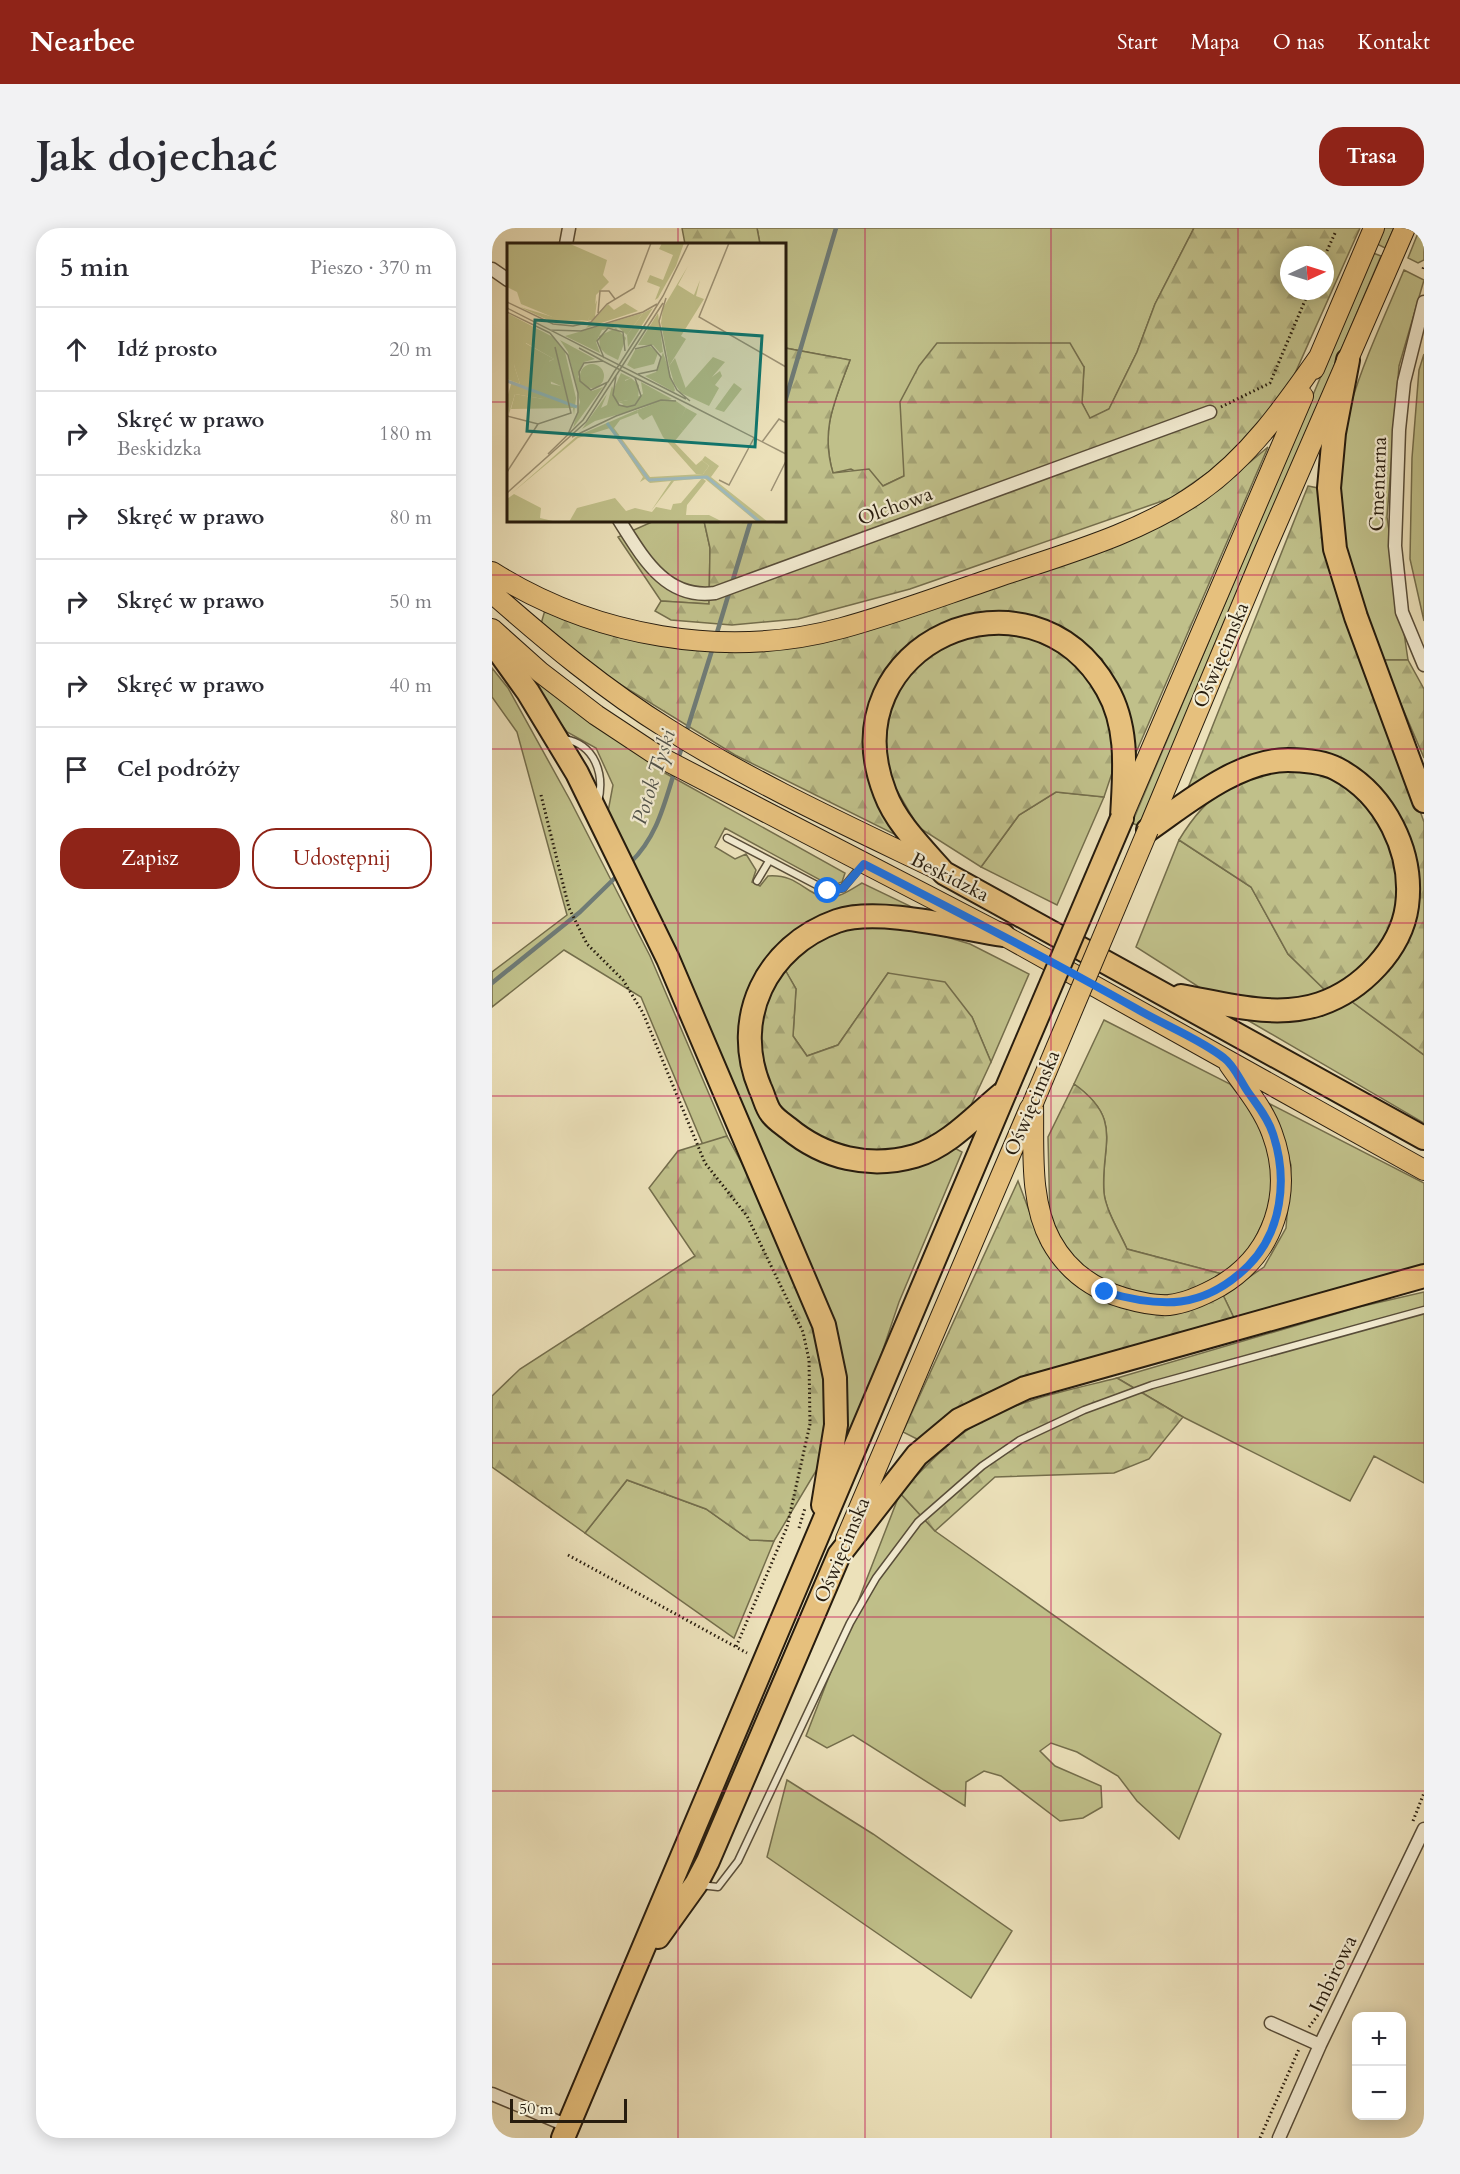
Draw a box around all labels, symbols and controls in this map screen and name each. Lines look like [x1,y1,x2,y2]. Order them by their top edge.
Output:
text: Nearbee [30,23,135,61]
text: Start [1117,28,1158,57]
text: Mapa [1191,28,1240,57]
text: O nas [1273,28,1325,57]
text: Kontakt [1358,28,1430,57]
button: Trasa [1319,127,1424,186]
text: Jak dojechać [36,128,278,185]
inset map [507,243,786,522]
north arrow [1280,246,1334,300]
text: 5 min [60,250,129,285]
text: Pieszo · 370 m [310,254,432,281]
icon: ahead [60,333,93,366]
text: Idź prosto [117,334,217,364]
text: 20 m [389,336,432,363]
text: Skręć w prawo [117,405,264,435]
icon: right [60,417,93,450]
text: 180 m [379,420,432,447]
text: Beskidzka [117,435,202,462]
street label: Cmentarna [1363,436,1393,532]
street label: Olchowa [854,480,937,532]
icon: right [60,501,93,534]
text: Skręć w prawo [117,502,264,532]
text: 80 m [389,504,432,531]
icon: right [60,585,93,618]
text: Skręć w prawo [117,586,264,616]
text: 50 m [389,588,432,615]
street label: Oświęcimska [1187,598,1256,712]
icon: right [60,669,93,702]
text: Skręć w prawo [117,670,264,700]
text: 40 m [389,672,432,699]
water label: Potok Tyski [625,726,683,828]
icon: arrive [60,753,93,786]
text: Cel podróży [117,754,240,784]
button: Zapisz [60,828,240,889]
button: Udostępnij [252,828,432,889]
street label: Beskidzka [906,846,994,908]
route start [814,877,840,903]
street label: Oświęcimska [998,1046,1067,1160]
route end [1091,1278,1117,1304]
street label: Oświęcimska [808,1493,877,1607]
street label: Imbirowa [1303,1931,1363,2017]
map controls [1352,2012,1406,2120]
button: + [1352,2012,1406,2066]
button: − [1352,2066,1406,2120]
scale bar [510,2096,627,2124]
text: 50 m [519,2098,553,2120]

